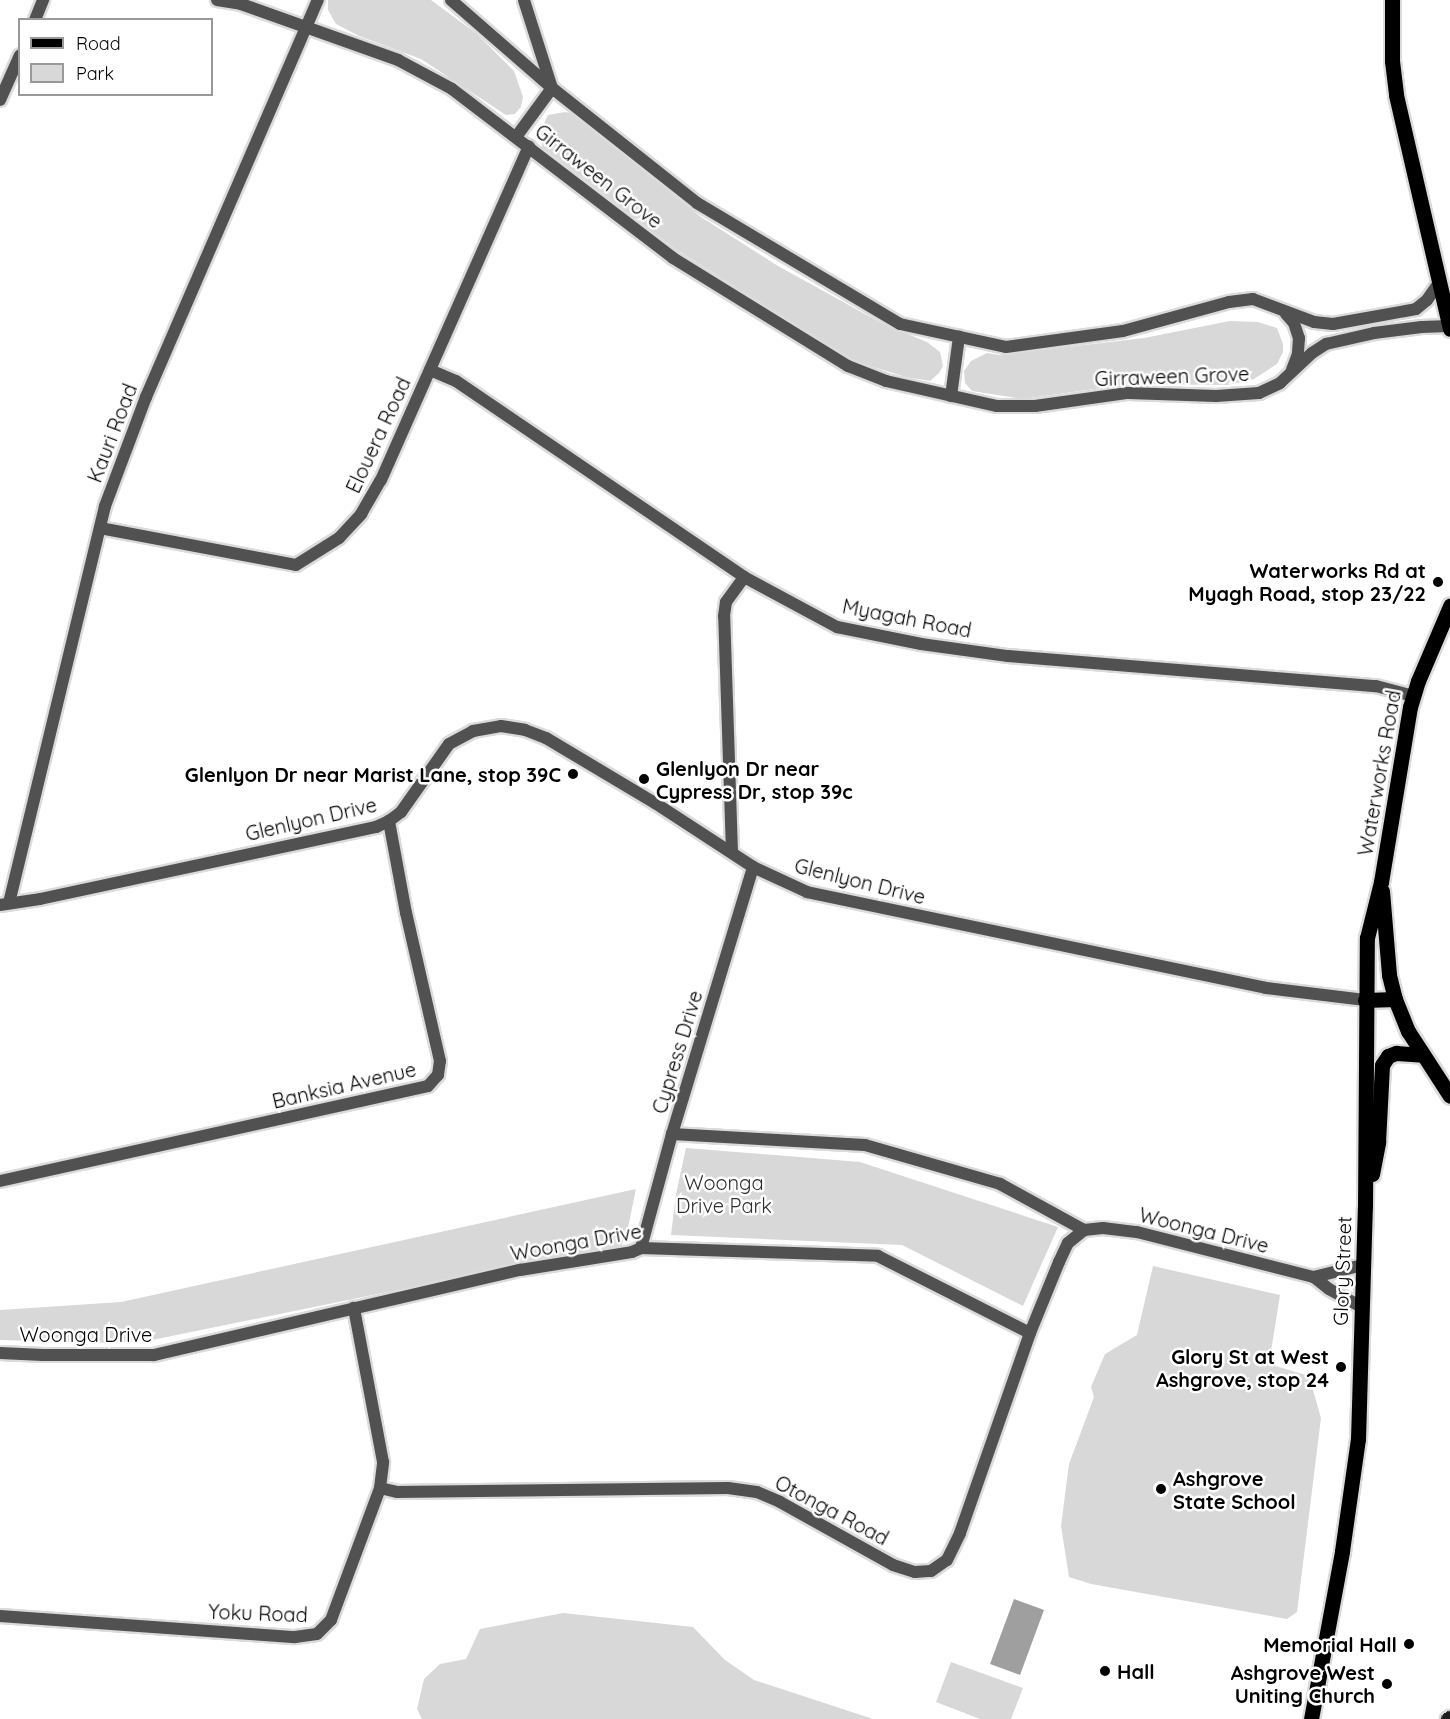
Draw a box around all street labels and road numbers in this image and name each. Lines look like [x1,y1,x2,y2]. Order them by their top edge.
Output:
street label: Girraween Grove [531,119,667,233]
street label: Girraween Grove [1094,361,1250,391]
street label: Elouera Road [341,373,415,497]
street label: Kauri Road [82,380,142,486]
street label: Myagah Road [840,594,974,642]
street label: Waterworks Road [1353,688,1405,858]
street label: Glenlyon Drive [243,792,379,846]
street label: Glenlyon Drive [792,853,928,909]
street label: Cypress Drive [647,988,707,1116]
street label: Banksia Avenue [270,1057,418,1113]
street label: Woonga Drive [1137,1202,1271,1258]
street label: Glory Street [1328,1216,1356,1326]
street label: Woonga Drive [509,1219,643,1265]
street label: Woonga Drive [20,1322,152,1346]
street label: Otonga Road [771,1470,893,1550]
street label: Yoku Road [208,1599,308,1627]

